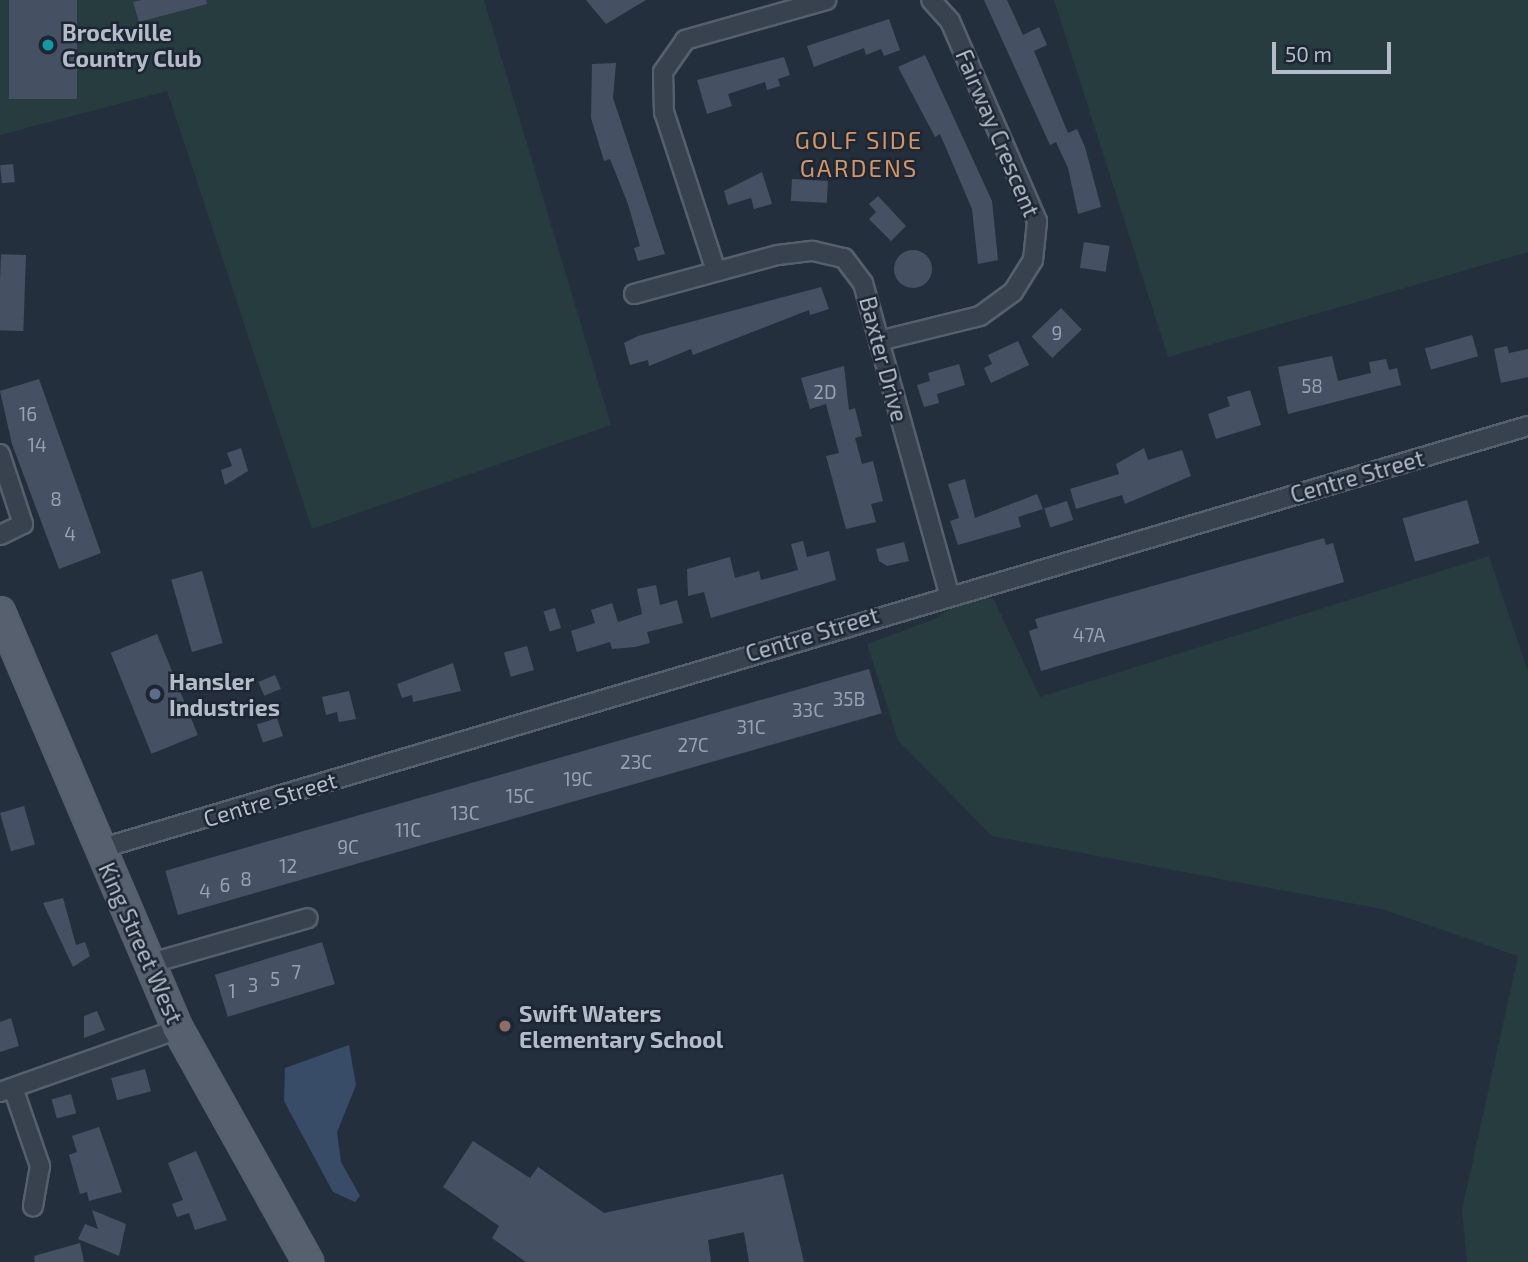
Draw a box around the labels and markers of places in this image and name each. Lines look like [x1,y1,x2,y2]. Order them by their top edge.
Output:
place label: Brockville Country Club [62,18,202,72]
marker: Brockville Country Club [40,37,56,53]
place label: Hansler Industries [169,667,280,721]
marker: Hansler Industries [147,686,163,702]
place label: Swift Waters Elementary School [519,999,724,1053]
marker: Swift Waters Elementary School [497,1018,513,1034]

